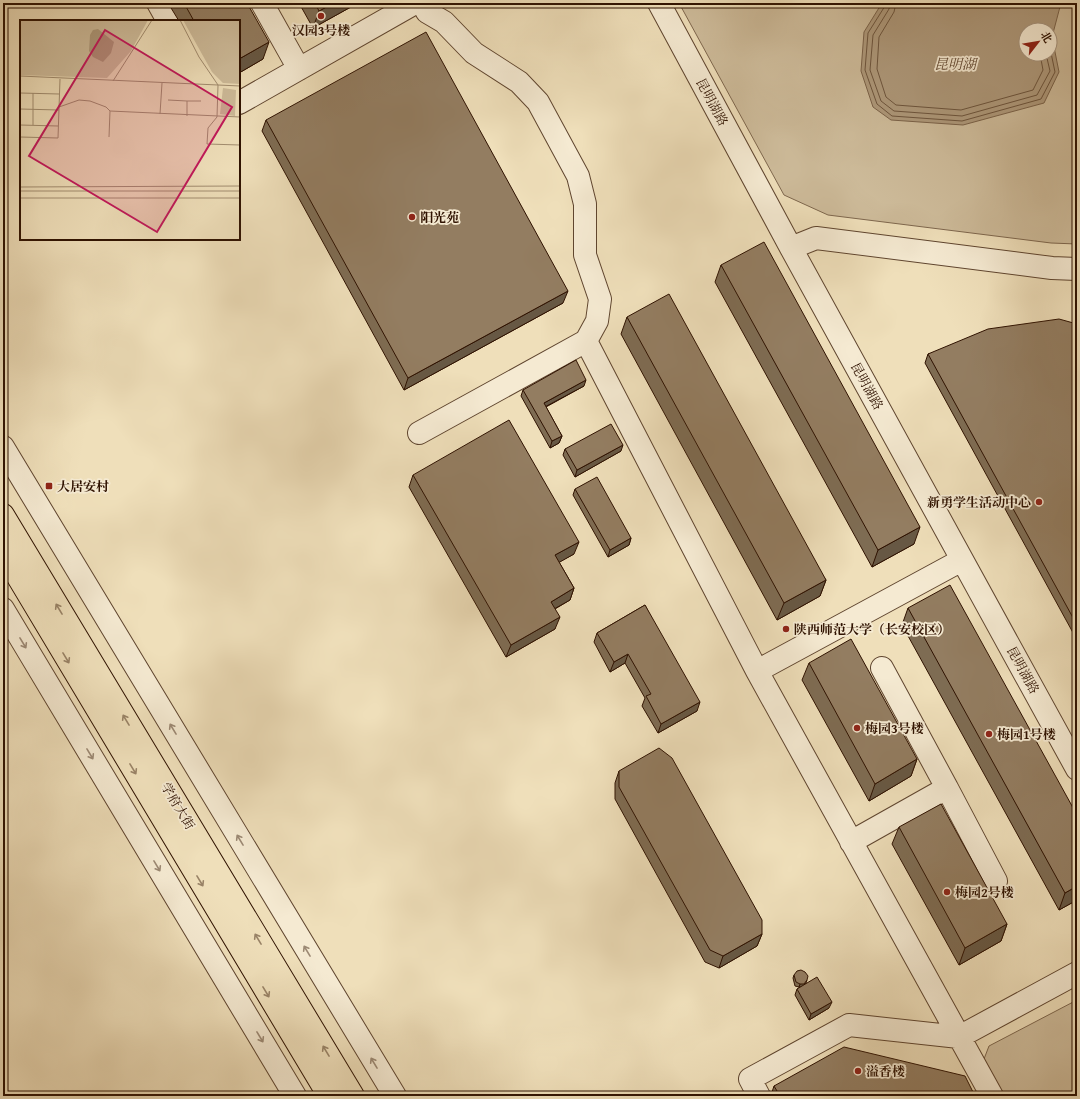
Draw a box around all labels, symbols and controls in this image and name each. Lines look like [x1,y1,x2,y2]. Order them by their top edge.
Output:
marker: 汉园3号楼 [316,11,326,21]
inset map [20,20,240,240]
place label: 汉园3号楼 [292,21,350,40]
north arrow [1018,22,1058,62]
text: 北 [1037,28,1056,46]
water label: 昆明湖 [934,54,979,74]
street label: 昆明湖路 [691,75,733,129]
place label: 阳光苑 [420,208,459,227]
marker: 阳光苑 [407,212,417,222]
street label: 昆明湖路 [846,359,888,413]
place label: 大居安村 [57,477,109,496]
marker: 大居安村 [44,481,54,491]
place label: 新勇学生活动中心 [927,493,1031,512]
marker: 新勇学生活动中心 [1034,497,1044,507]
one-way arrow [55,604,63,615]
place label: 陕西师范大学（长安校区） [794,620,950,639]
marker: 陕西师范大学（长安校区） [781,624,791,634]
one-way arrow [19,637,27,648]
street label: 昆明湖路 [1002,643,1044,697]
one-way arrow [63,651,71,663]
one-way arrow [122,714,130,726]
place label: 梅园3号楼 [865,719,924,738]
marker: 梅园3号楼 [852,723,862,733]
one-way arrow [169,724,177,735]
place label: 梅园1号楼 [997,725,1056,744]
marker: 梅园1号楼 [984,729,994,739]
one-way arrow [86,748,94,759]
one-way arrow [129,763,137,774]
street label: 学府大街 [156,779,200,833]
one-way arrow [236,834,244,846]
one-way arrow [153,860,161,871]
one-way arrow [196,875,204,887]
place label: 梅园2号楼 [955,883,1014,902]
marker: 梅园2号楼 [942,887,952,897]
one-way arrow [254,933,262,945]
one-way arrow [303,945,311,957]
one-way arrow [263,986,271,998]
one-way arrow [256,1031,264,1042]
one-way arrow [321,1045,329,1057]
one-way arrow [370,1057,378,1069]
place label: 溢香楼 [866,1062,905,1081]
marker: 溢香楼 [853,1066,863,1076]

